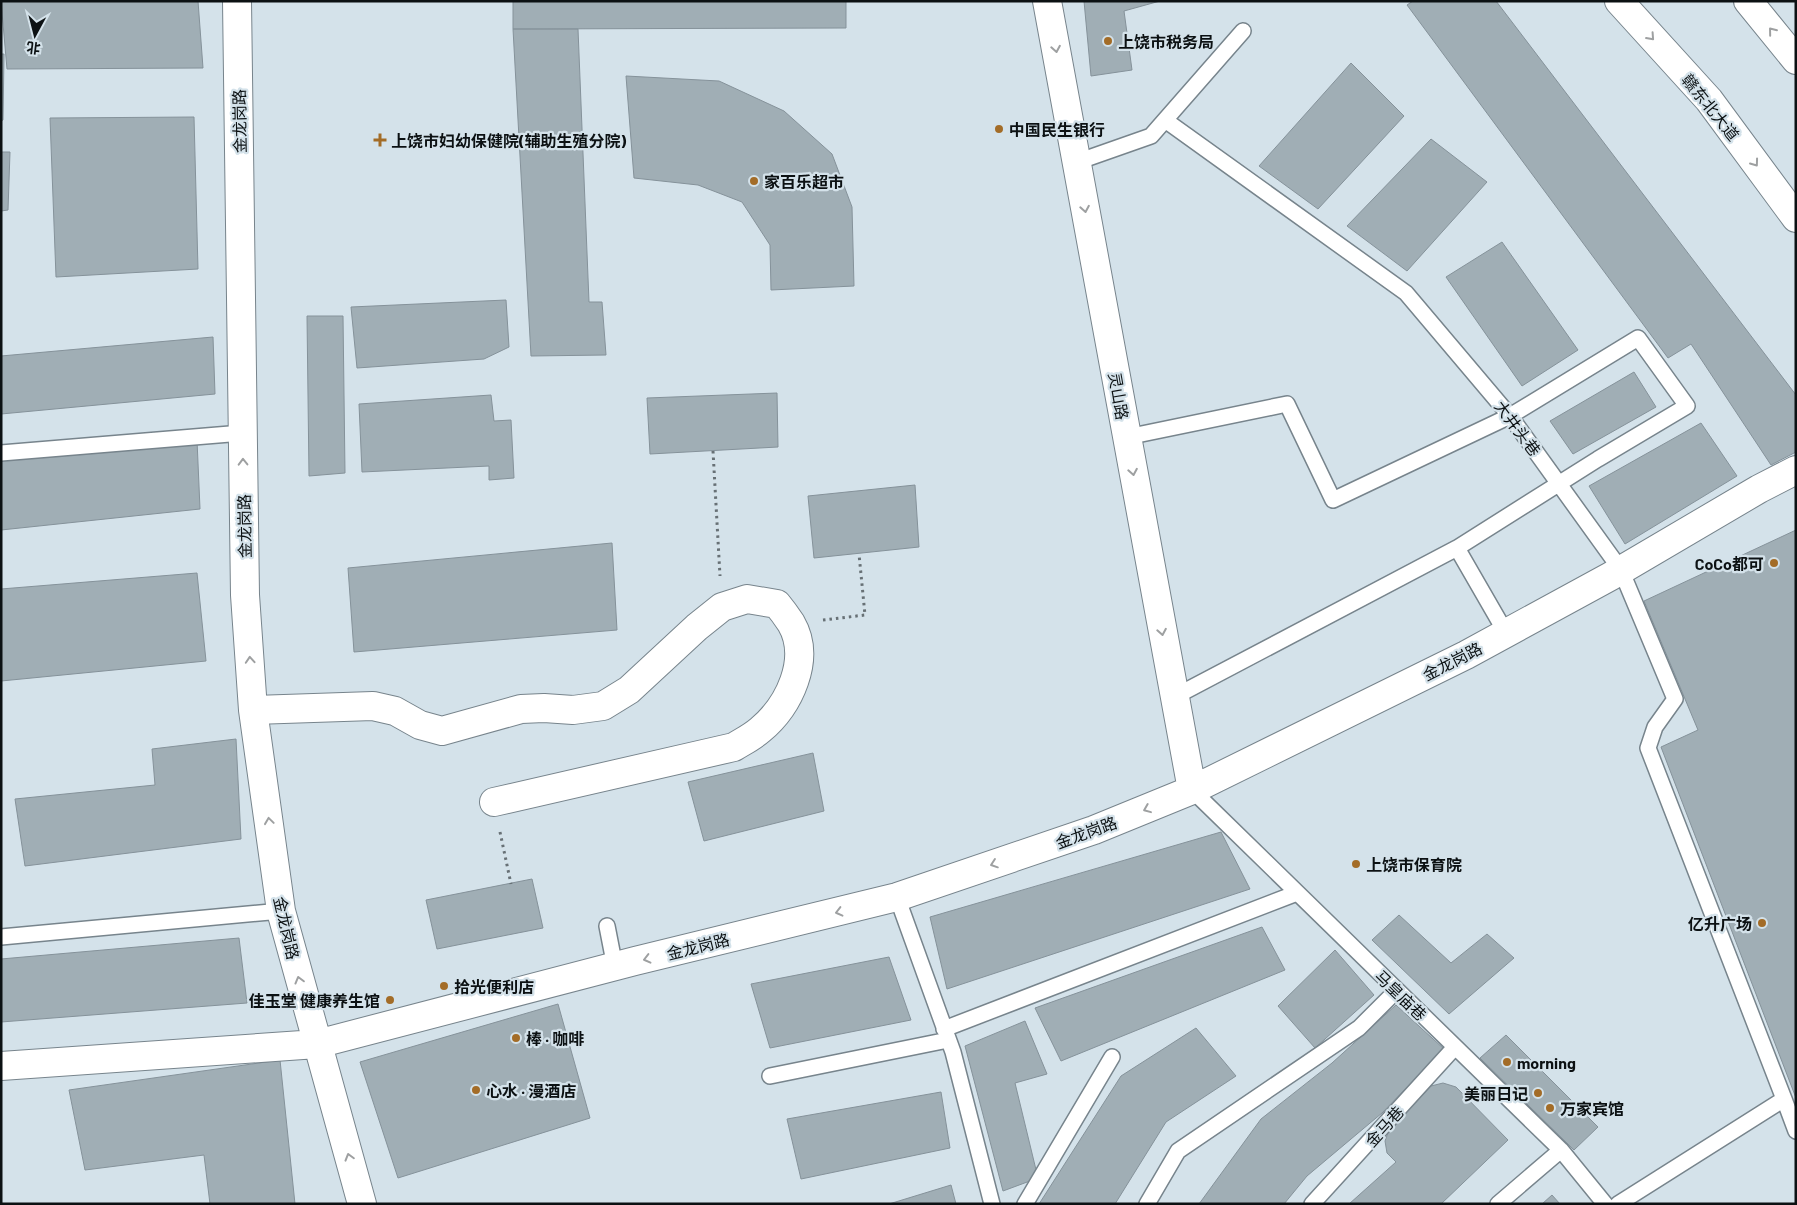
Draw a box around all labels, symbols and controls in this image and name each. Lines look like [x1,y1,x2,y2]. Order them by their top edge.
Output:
north arrow [10,10,60,60]
one-way arrow [1769,27,1778,36]
place label: 上饶市税务局 [1118,32,1214,51]
one-way arrow [1646,32,1655,41]
marker: 上饶市税务局 [1102,35,1114,47]
text: 北 [25,39,41,58]
one-way arrow [1051,45,1061,54]
street label: 赣东北大道 [1678,70,1744,144]
street label: 金龙岗路 [229,89,249,153]
place label: 中国民生银行 [1009,120,1105,139]
marker: 中国民生银行 [993,123,1005,135]
place label: 上饶市妇幼保健院(辅助生殖分院) [391,131,627,150]
marker: 上饶市妇幼保健院(辅助生殖分院) [373,133,387,147]
one-way arrow [1749,157,1757,166]
place label: 家百乐超市 [764,172,844,191]
marker: 家百乐超市 [748,175,760,187]
one-way arrow [1080,205,1090,213]
street label: 灵山路 [1105,371,1133,421]
street label: 大井头巷 [1491,397,1545,459]
one-way arrow [238,458,248,466]
one-way arrow [1128,468,1138,477]
street label: 金龙岗路 [234,494,254,558]
place label: CoCo都可 [1695,554,1764,573]
marker: CoCo都可 [1768,557,1780,569]
one-way arrow [1156,628,1167,637]
street label: 金龙岗路 [1419,638,1485,684]
one-way arrow [244,655,255,663]
one-way arrow [1143,802,1152,813]
street label: 金龙岗路 [1053,812,1119,852]
one-way arrow [264,817,274,825]
place label: 上饶市保育院 [1366,855,1462,874]
one-way arrow [991,858,999,868]
marker: 上饶市保育院 [1350,858,1362,870]
street label: 金龙岗路 [271,895,303,961]
one-way arrow [835,906,844,917]
place label: 亿升广场 [1688,914,1752,933]
marker: 亿升广场 [1756,917,1768,929]
street label: 金龙岗路 [665,929,731,963]
one-way arrow [643,953,652,964]
street label: 马皇庙巷 [1371,966,1431,1024]
one-way arrow [295,977,305,985]
place label: 拾光便利店 [454,977,534,996]
marker: 拾光便利店 [438,980,450,992]
place label: 佳玉堂 健康养生馆 [249,991,380,1010]
marker: 佳玉堂 健康养生馆 [384,994,396,1006]
place label: 棒 · 咖啡 [526,1029,584,1048]
marker: 棒 · 咖啡 [510,1032,522,1044]
place label: morning [1517,1053,1576,1072]
marker: morning [1501,1056,1513,1068]
place label: 心水 · 漫酒店 [486,1081,576,1100]
marker: 心水 · 漫酒店 [470,1084,482,1096]
place label: 美丽日记 [1464,1084,1528,1103]
marker: 美丽日记 [1532,1087,1544,1099]
place label: 万家宾馆 [1560,1099,1624,1118]
street label: 金马巷 [1361,1102,1407,1150]
marker: 万家宾馆 [1544,1102,1556,1114]
one-way arrow [344,1152,355,1161]

